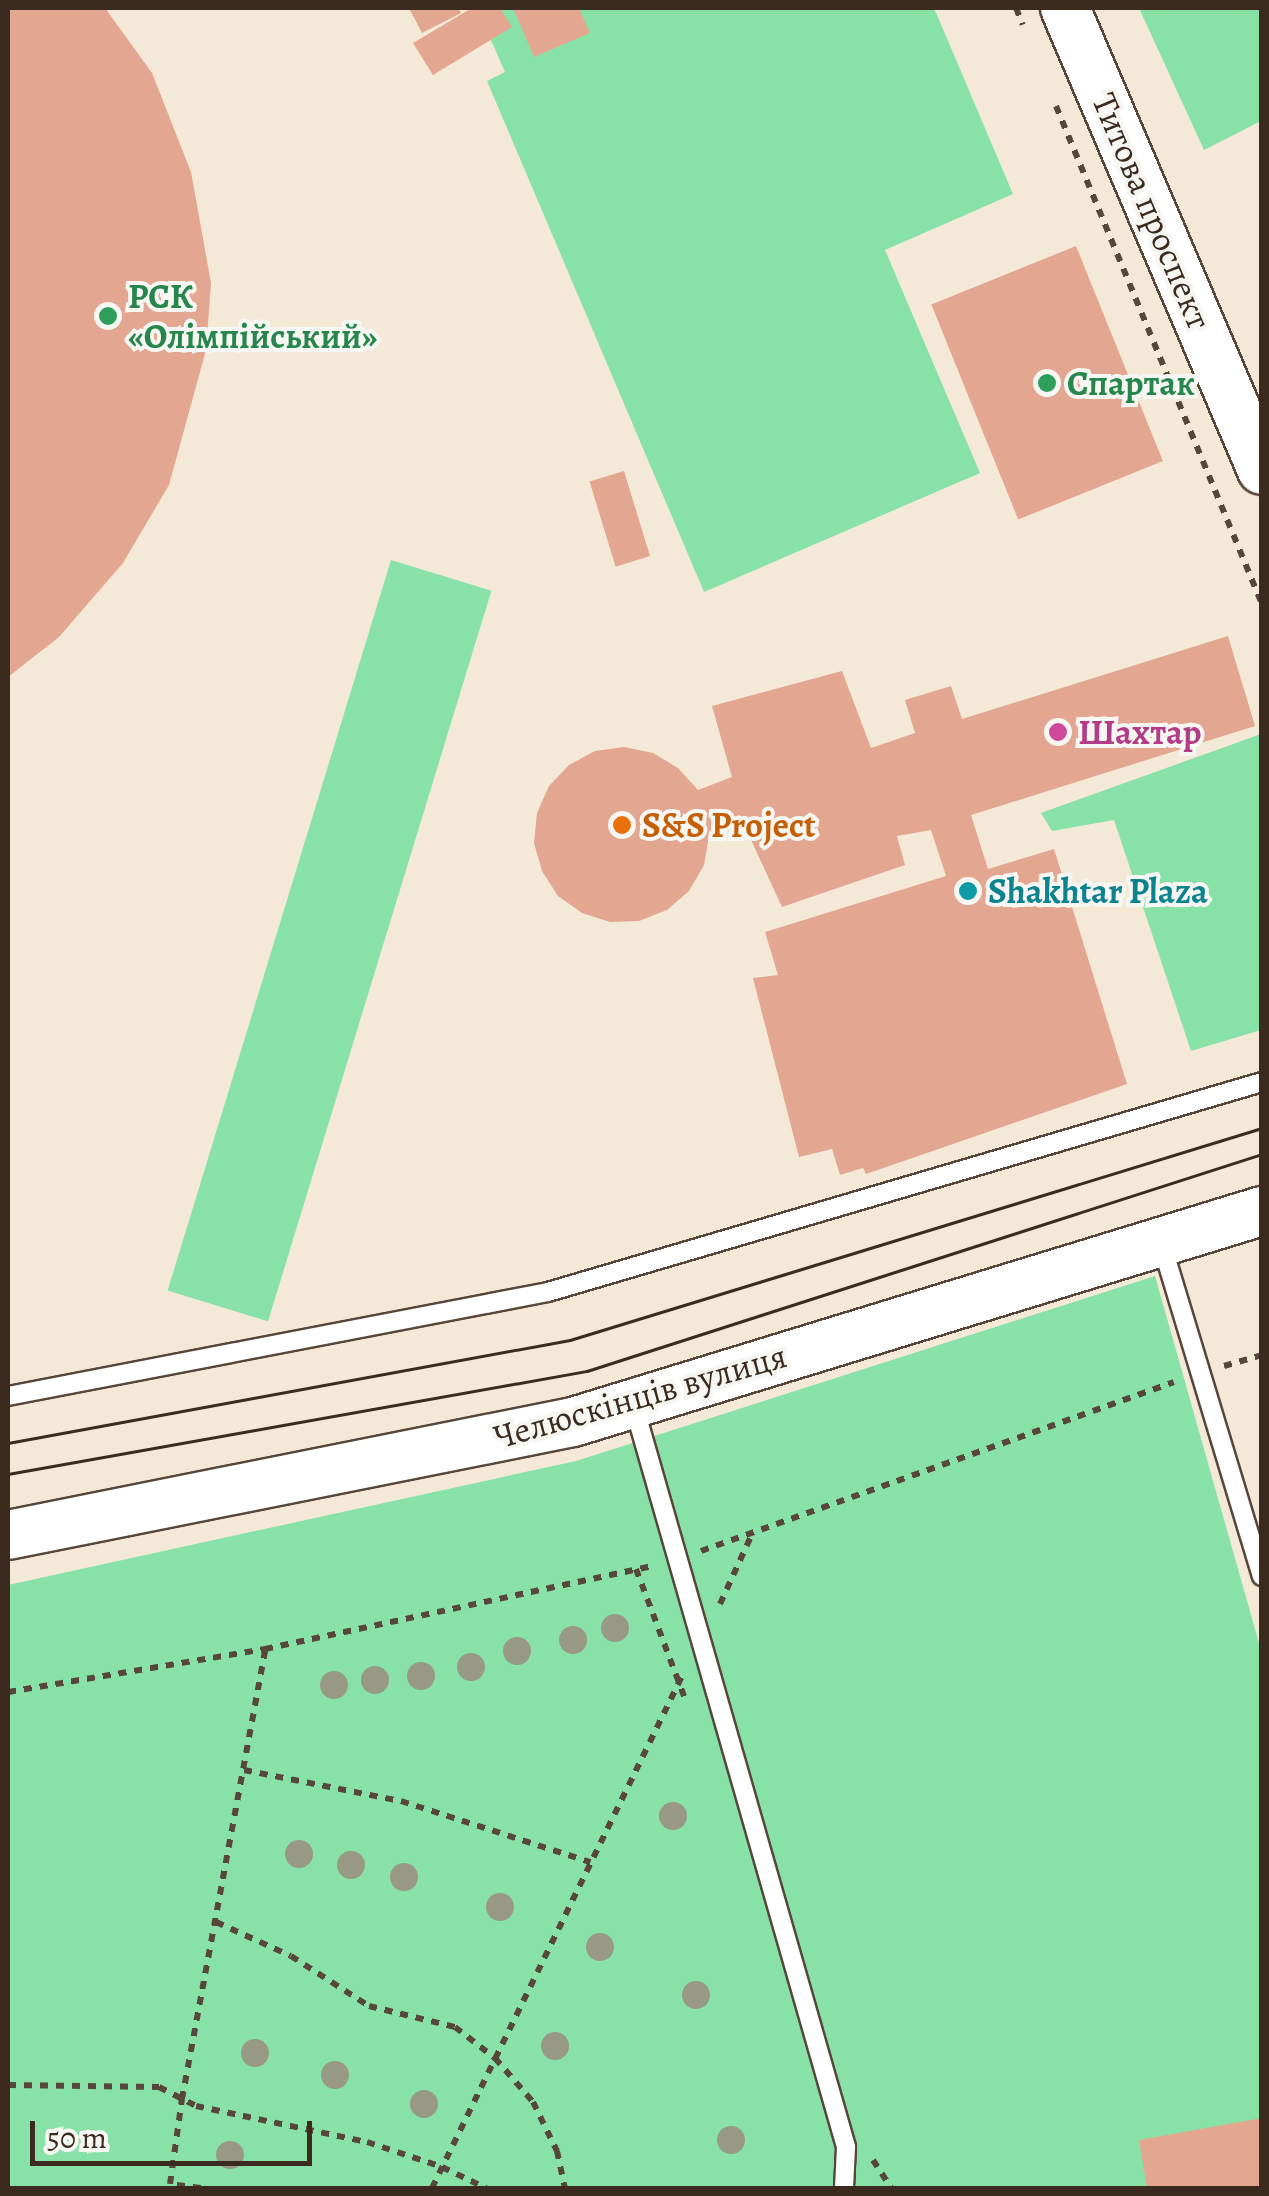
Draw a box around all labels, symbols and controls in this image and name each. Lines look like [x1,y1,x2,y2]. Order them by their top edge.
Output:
street label: Титова проспект [1083,87,1221,335]
place label: РСК «Олімпійський» [128,275,377,357]
marker: РСК «Олімпійський» [97,305,119,327]
place label: Спартак [1067,362,1195,404]
marker: Спартак [1036,372,1058,394]
place label: Шахтар [1078,711,1201,753]
marker: Шахтар [1047,721,1069,743]
place label: S&S Project [642,804,816,846]
marker: S&S Project [611,814,633,836]
place label: Shakhtar Plaza [988,870,1208,912]
marker: Shakhtar Plaza [957,880,979,902]
street label: Челюскінців вулиця [489,1334,791,1458]
scale bar [35,2101,318,2163]
text: 50 m [47,2118,107,2158]

